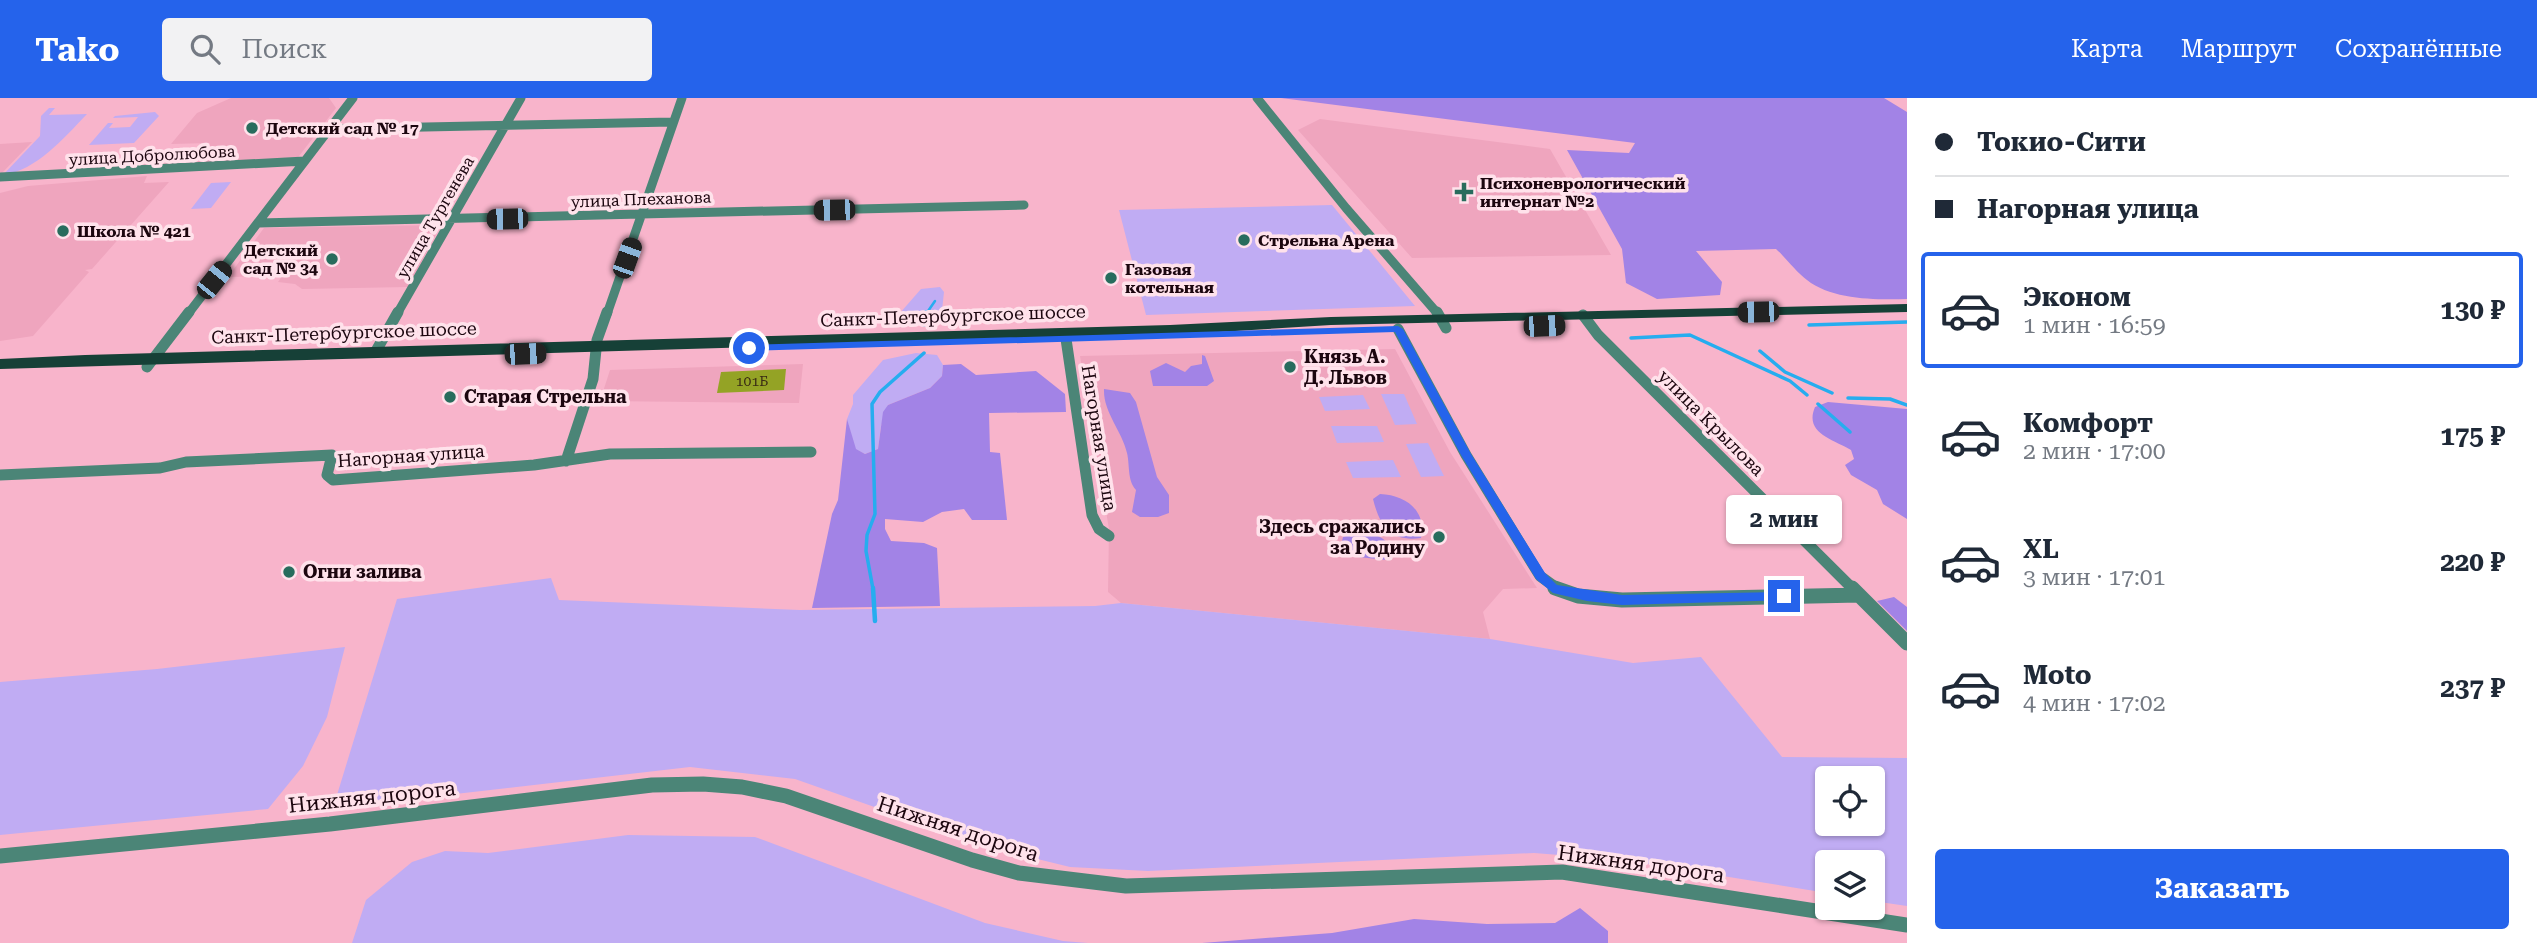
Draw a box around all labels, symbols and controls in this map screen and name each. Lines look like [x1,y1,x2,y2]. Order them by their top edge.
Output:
search box [162,18,652,81]
text: Tako [35,30,120,69]
icon: search [186,30,224,68]
text: Поиск [242,34,327,64]
text: Карта [2071,35,2143,63]
text: Маршрут [2181,35,2297,63]
text: Сохранённые [2335,35,2502,63]
place label: Детский сад № 17 [266,119,419,138]
marker: Детский сад № 17 [244,120,260,136]
text: Токио-Сити [1977,127,2146,157]
street label: улица Добролюбова [68,142,236,169]
street label: улица Тургенева [393,153,478,281]
place label: Психоневрологический интернат №2 [1480,174,1686,211]
marker: Психоневрологический интернат №2 [1454,182,1474,202]
street label: улица Плеханова [570,188,712,211]
text: Нагорная улица [1977,194,2199,224]
car [813,199,856,221]
car [486,208,529,230]
place label: Школа № 421 [77,222,191,241]
marker: Школа № 421 [55,223,71,239]
place label: Стрельна Арена [1258,231,1395,250]
marker: Стрельна Арена [1236,232,1252,248]
car [610,235,645,281]
place label: Детский сад № 34 [243,241,318,278]
marker: Детский сад № 34 [324,251,340,267]
car [193,257,236,303]
place label: Газовая котельная [1125,260,1214,297]
marker: Газовая котельная [1103,270,1119,286]
icon: car [1939,279,2002,342]
text: Эконом [2023,282,2131,312]
text: 130 ₽ [2440,295,2505,325]
street label: Санкт-Петербургское шоссе [820,300,1086,331]
car [1737,301,1780,323]
text: 1 мин · 16:59 [2023,312,2166,339]
car [1523,315,1566,337]
street label: Санкт-Петербургское шоссе [211,317,477,348]
route start [733,332,765,364]
car [504,343,547,365]
place label: Князь А. Д. Львов [1304,346,1387,388]
marker: Князь А. Д. Львов [1282,359,1298,375]
street label: Нагорная улица [1078,363,1121,513]
street label: улица Крылова [1654,365,1769,480]
house number: 101Б [736,373,768,389]
place label: Старая Стрельна [464,386,627,407]
marker: Старая Стрельна [442,389,458,405]
icon: car [1939,405,2002,468]
text: Комфорт [2023,408,2153,438]
text: 175 ₽ [2440,421,2505,451]
text: 2 мин · 17:00 [2023,438,2166,465]
street label: Нагорная улица [337,440,486,471]
callout: 2 мин [1726,494,1842,544]
text: 2 мин [1750,506,1818,533]
place label: Здесь сражались за Родину [1259,516,1425,558]
marker: Здесь сражались за Родину [1431,529,1447,545]
icon: car [1939,531,2002,594]
text: XL [2023,534,2059,564]
text: 220 ₽ [2440,547,2505,577]
place label: Огни залива [303,561,422,582]
marker: Огни залива [281,564,297,580]
text: 3 мин · 17:01 [2023,564,2166,591]
route end [1768,580,1800,612]
icon: car [1939,657,2002,720]
text: Moto [2023,660,2092,690]
text: 237 ₽ [2440,673,2505,703]
text: 4 мин · 17:02 [2023,690,2166,717]
map controls [1815,766,1885,920]
button: locate [1815,766,1885,836]
street label: Нижняя дорога [287,776,458,818]
street label: Нижняя дорога [874,792,1042,867]
street label: Нижняя дорога [1556,840,1727,888]
button: Заказать [1935,849,2509,929]
button: layers [1815,850,1885,920]

